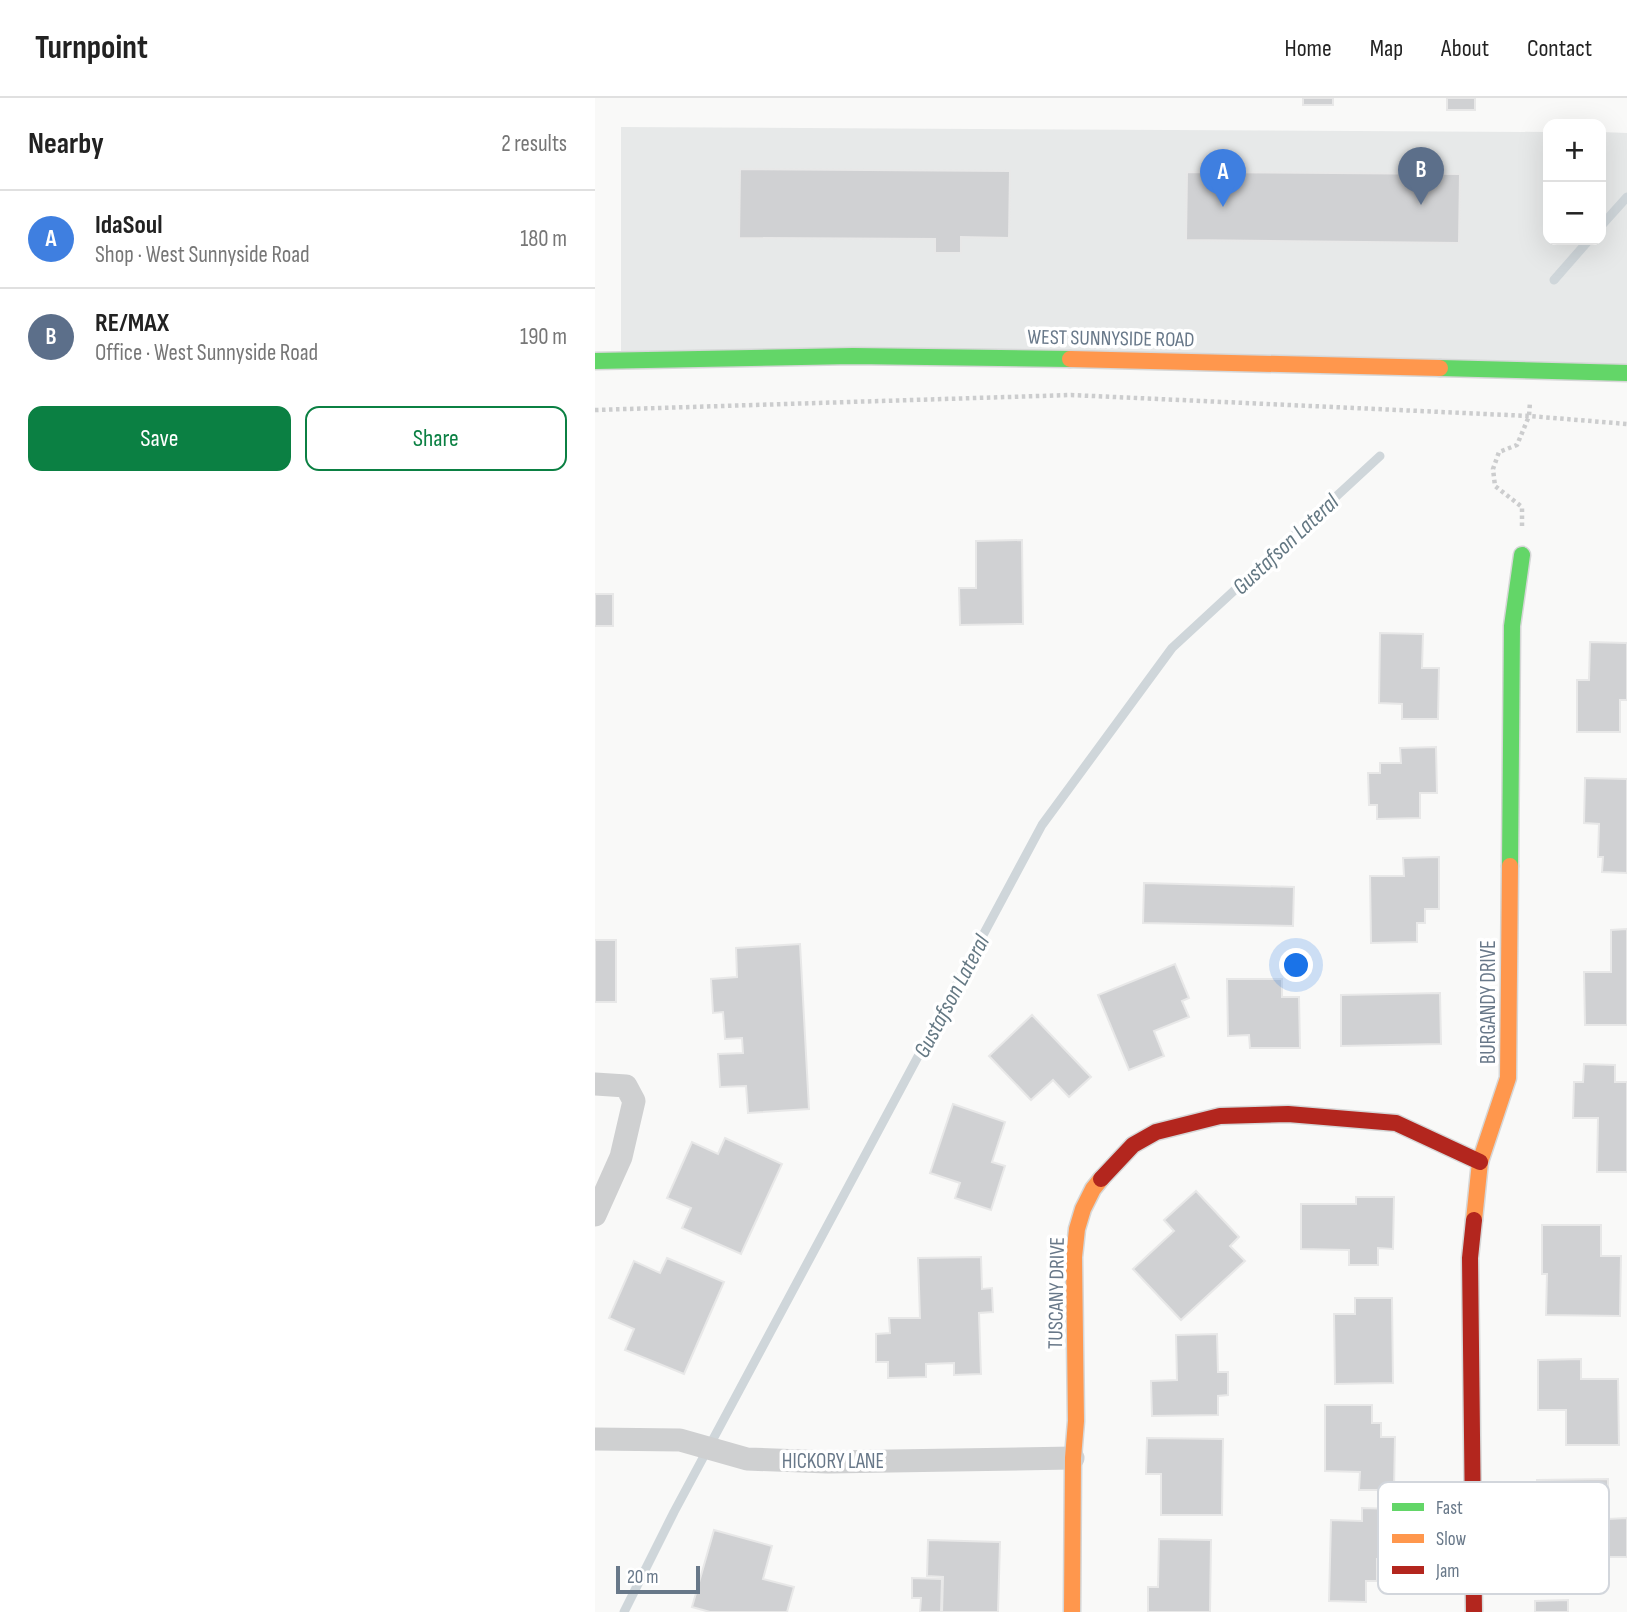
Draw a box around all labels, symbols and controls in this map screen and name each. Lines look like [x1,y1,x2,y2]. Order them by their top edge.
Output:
text: Turnpoint [35,28,148,68]
text: Home [1284,34,1332,63]
text: Map [1370,34,1403,63]
text: About [1441,34,1489,63]
text: Contact [1527,34,1592,63]
map controls [1543,119,1606,245]
button: + [1543,119,1606,182]
text: Nearby [28,126,104,162]
text: 2 results [501,130,567,158]
pin: B [1398,147,1444,205]
pin: A [1200,149,1246,207]
button: − [1543,182,1606,245]
text: IdaSoul [95,210,162,241]
text: A [46,225,56,253]
text: 180 m [520,225,567,253]
text: Shop · West Sunnyside Road [95,241,310,269]
text: RE/MAX [95,308,169,339]
text: B [46,323,56,351]
text: 190 m [520,323,567,351]
street label: WEST SUNNYSIDE ROAD [1027,325,1195,352]
text: Office · West Sunnyside Road [95,339,318,367]
button: Save [28,406,291,471]
button: Share [305,406,567,471]
water label: Gustafson Lateral [1227,488,1345,601]
water label: Gustafson Lateral [908,930,996,1063]
street label: BURGANDY DRIVE [1476,940,1501,1064]
your location [1279,948,1313,982]
street label: TUSCANY DRIVE [1043,1237,1070,1349]
street label: HICKORY LANE [782,1449,884,1474]
legend [1378,1482,1609,1594]
text: Fast [1436,1497,1463,1520]
text: Slow [1436,1528,1466,1551]
text: Jam [1435,1560,1459,1583]
scale bar [616,1563,700,1595]
text: 20 m [627,1566,659,1589]

